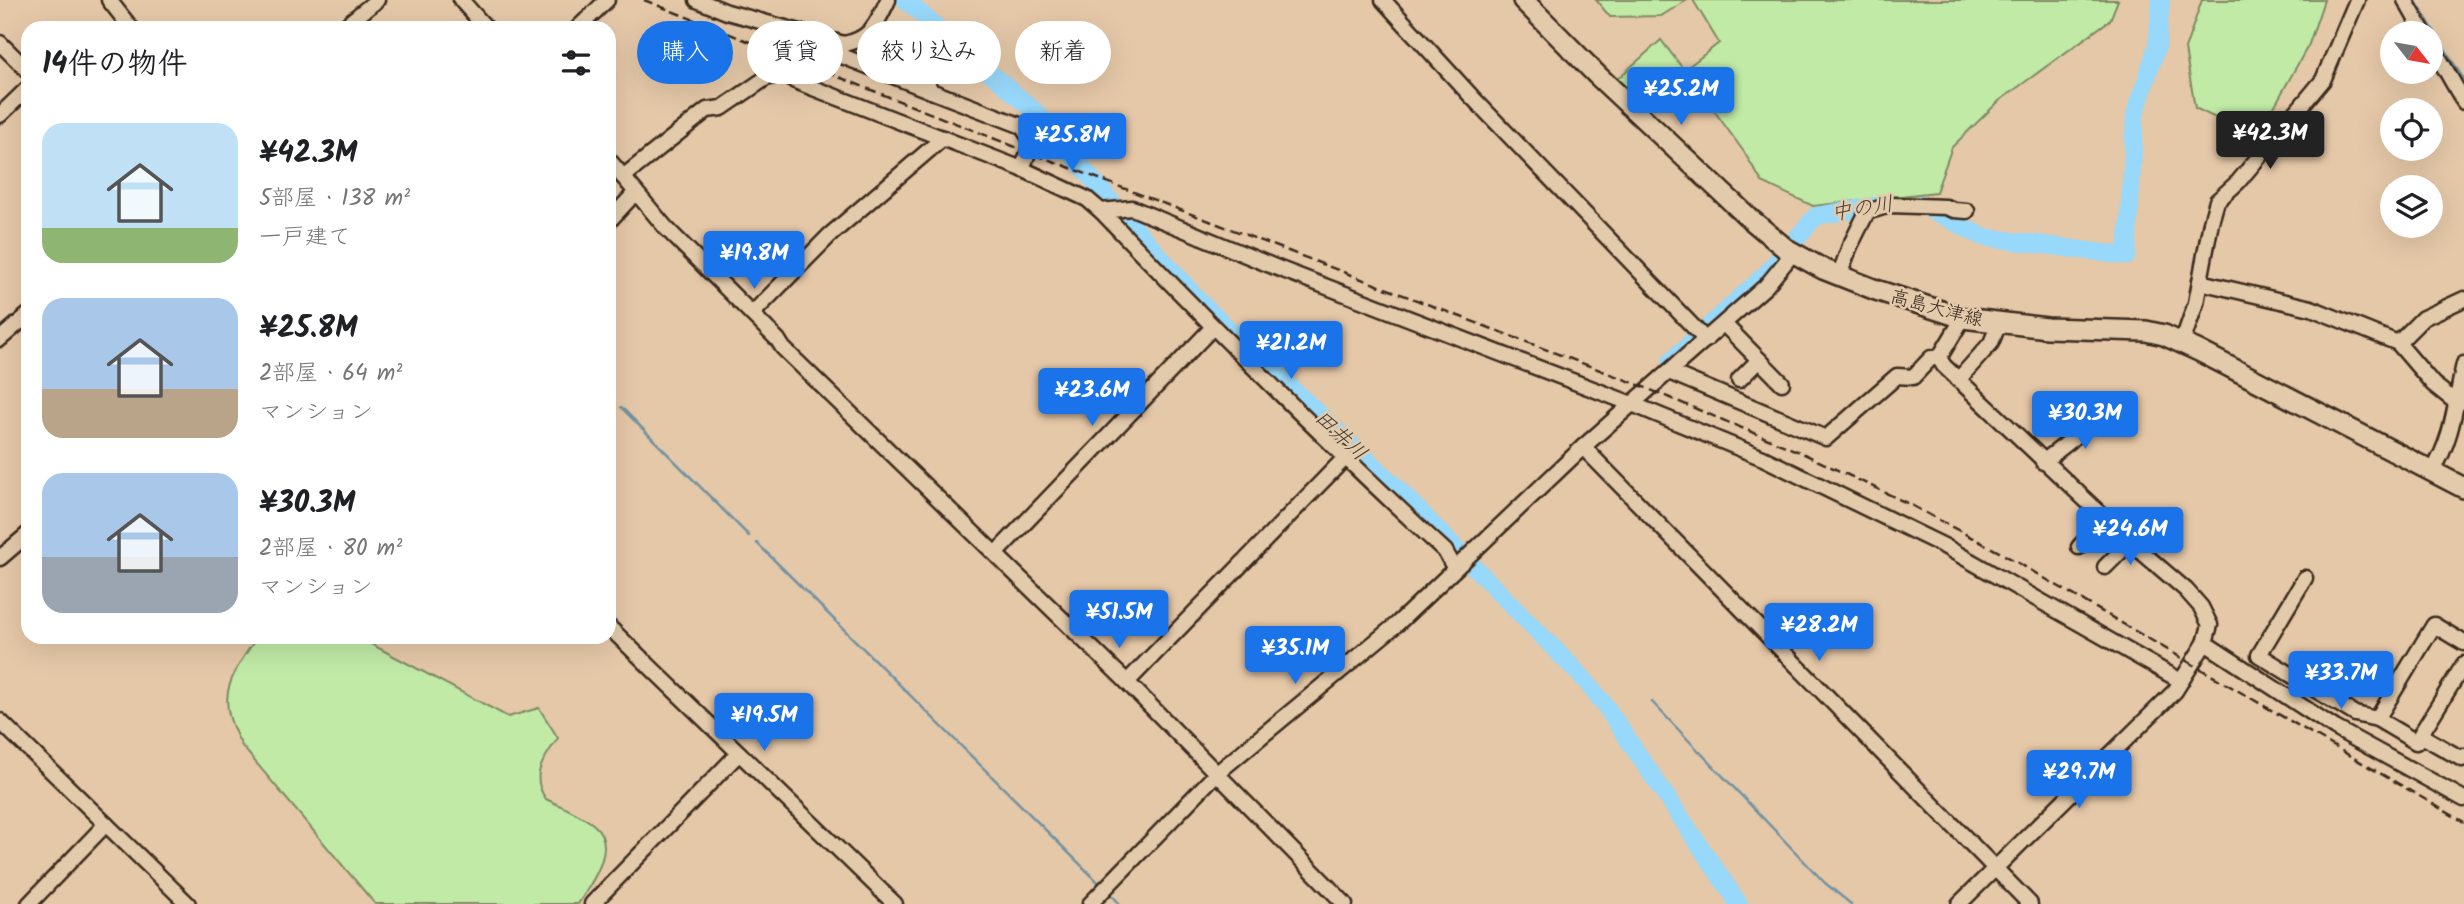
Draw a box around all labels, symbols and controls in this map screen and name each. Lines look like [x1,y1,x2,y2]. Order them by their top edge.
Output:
chip: 購入 [637,21,733,84]
chip: 賃貸 [747,21,843,84]
chip: 絞り込み [857,21,1001,84]
chip: 新着 [1015,21,1111,84]
north arrow [2380,21,2443,84]
map controls [2380,21,2443,238]
text: 14件の物件 [42,41,187,89]
icon: filters [557,44,595,82]
pin: ¥25.2M [1624,68,1738,127]
text: ¥25.2M [1643,72,1719,108]
button: locate [2380,98,2443,161]
pin: ¥42.3M [2213,111,2327,171]
pin: ¥25.8M [1015,114,1129,173]
text: ¥42.3M [2232,116,2308,152]
text: ¥25.8M [1034,118,1110,154]
text: ¥42.3M [259,130,358,178]
icon: home [98,151,182,235]
button: layers [2380,175,2443,238]
text: 5部屋 · 138 m² [259,181,410,217]
water label: 中の川 [1829,188,1896,231]
text: 一戸建て [259,220,351,256]
pin: ¥19.8M [697,232,811,291]
text: ¥19.8M [719,236,789,272]
street label: 高島大津線 [1887,282,1986,336]
text: ¥25.8M [259,305,358,353]
pin: ¥21.2M [1234,322,1348,381]
icon: home [98,326,182,410]
text: ¥21.2M [1256,326,1326,362]
text: 2部屋 · 64 m² [259,356,402,392]
pin: ¥23.6M [1035,368,1149,428]
text: ¥23.6M [1054,373,1130,409]
pin: ¥30.3M [2028,392,2142,451]
text: マンション [259,395,373,431]
text: ¥30.3M [2048,396,2122,432]
water label: 田井川 [1306,403,1374,470]
text: ¥30.3M [259,480,355,528]
icon: home [98,501,182,585]
pin: ¥24.6M [2073,508,2187,567]
text: ¥24.6M [2092,512,2168,548]
text: 2部屋 · 80 m² [259,531,402,567]
text: マンション [259,570,373,606]
pin: ¥51.5M [1062,590,1176,650]
text: ¥51.5M [1085,595,1153,631]
pin: ¥28.2M [1762,604,1876,663]
text: ¥28.2M [1780,608,1858,644]
pin: ¥35.1M [1238,626,1352,686]
text: ¥35.1M [1261,631,1329,667]
pin: ¥33.7M [2284,652,2398,711]
text: ¥33.7M [2304,656,2378,692]
pin: ¥19.5M [707,694,821,753]
text: ¥19.5M [730,698,798,734]
pin: ¥29.7M [2022,750,2136,810]
text: ¥29.7M [2043,755,2115,791]

